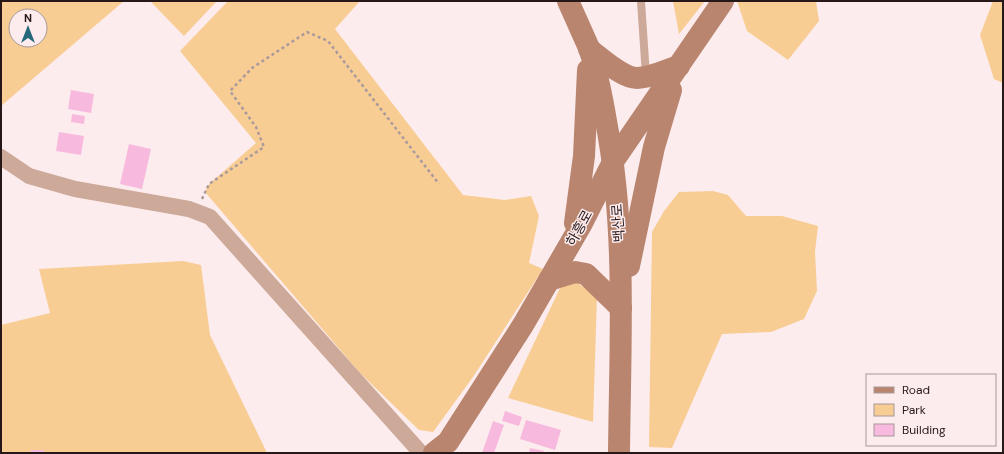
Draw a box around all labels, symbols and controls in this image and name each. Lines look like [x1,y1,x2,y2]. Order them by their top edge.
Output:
north arrow [8,8,48,48]
text: N [24,11,32,25]
street label: 백산로 [608,203,628,243]
street label: 하흥로 [562,207,596,249]
legend [866,374,996,446]
text: Road [902,382,930,398]
text: Park [902,402,926,418]
text: Building [902,422,946,438]

